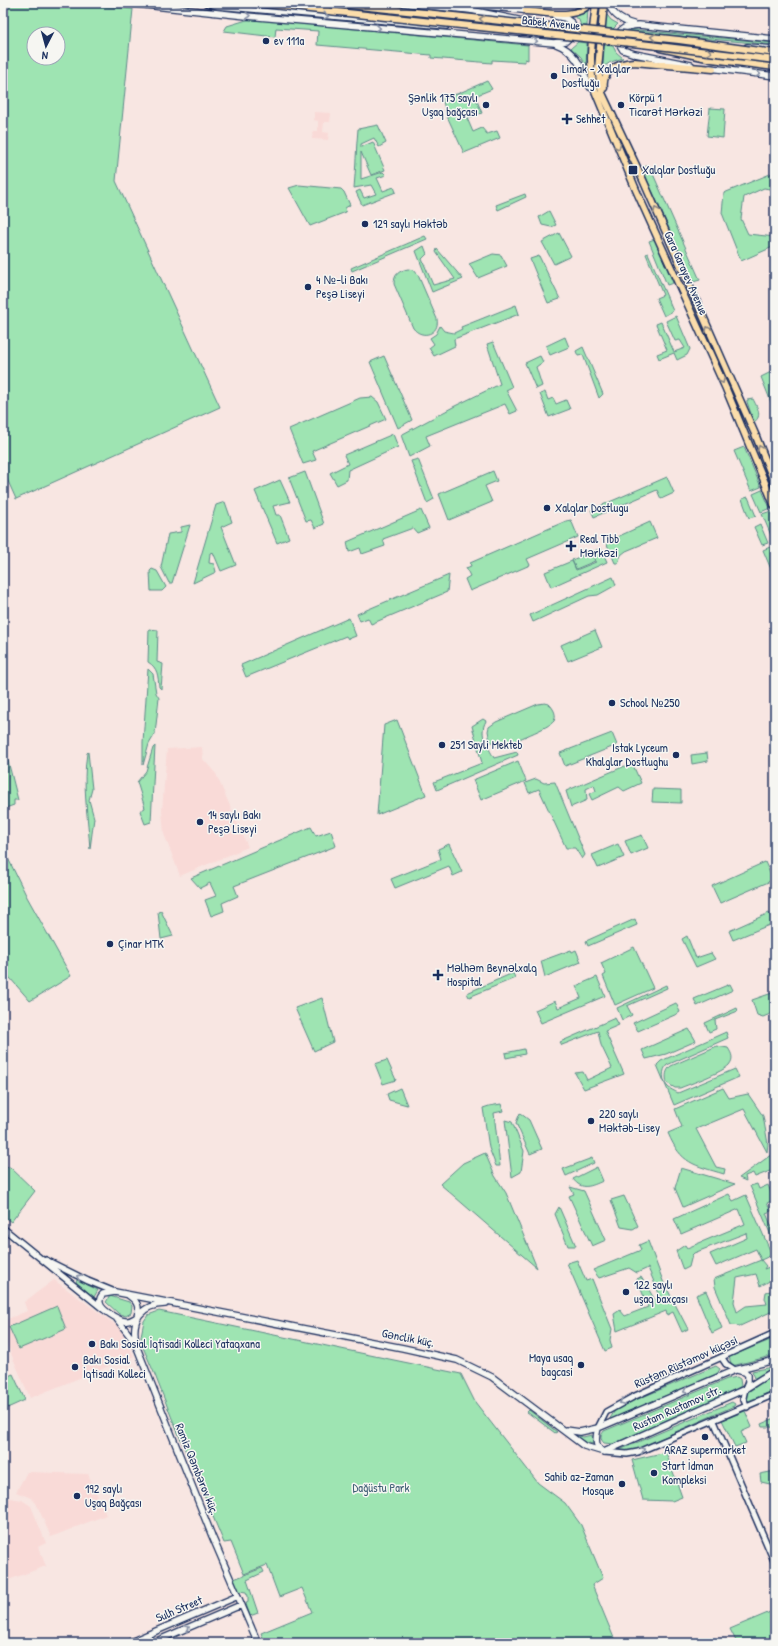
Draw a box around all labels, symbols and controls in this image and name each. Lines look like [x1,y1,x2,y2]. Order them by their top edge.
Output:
one-way arrow [245,11,251,20]
street label: Babek Avenue [521,11,581,34]
one-way arrow [323,12,329,21]
one-way arrow [479,15,485,24]
one-way arrow [375,23,381,32]
north arrow [26,26,66,66]
place label: ev 111a [274,32,304,49]
one-way arrow [650,33,656,42]
marker: ev 111a [261,36,271,46]
one-way arrow [532,36,538,45]
one-way arrow [706,47,712,56]
text: N [41,49,49,63]
place label: Limak - Xalqlar Dostluğu [562,60,631,91]
one-way arrow [755,69,761,78]
marker: Limak - Xalqlar Dostluğu [549,71,559,81]
place label: Şənlik 175 saylı Uşaq bağçası [408,89,478,120]
place label: Körpü 1 Ticarət Mərkəzi [629,89,703,120]
marker: Şənlik 175 saylı Uşaq bağçası [481,100,491,110]
marker: Körpü 1 Ticarət Mərkəzi [616,100,626,110]
place label: Sehhet [576,110,606,127]
marker: Sehhet [561,113,573,125]
one-way arrow [614,143,622,150]
place label: Xalqlar Dostluğu [642,161,716,178]
marker: Xalqlar Dostluğu [627,164,639,176]
one-way arrow [652,206,660,213]
place label: 129 saylı Məktəb [373,215,448,232]
marker: 129 saylı Məktəb [360,219,370,229]
street label: Gara Garayev Avenue [660,228,713,318]
place label: 4 №-li Bakı Peşə Liseyi [316,271,368,302]
marker: 4 №-li Bakı Peşə Liseyi [303,282,313,292]
one-way arrow [705,325,713,333]
one-way arrow [717,376,725,384]
one-way arrow [757,444,765,451]
place label: Xalqlar Dostlugu [555,499,629,516]
marker: Xalqlar Dostlugu [542,503,552,513]
place label: Real Tibb Mərkəzi [580,530,619,561]
marker: Real Tibb Mərkəzi [565,540,577,552]
place label: School №250 [620,694,680,711]
marker: School №250 [607,698,617,708]
place label: 251 Sayli Mekteb [450,736,523,753]
place label: Istak Lyceum Khalglar Dostlughu [586,739,668,770]
marker: 251 Sayli Mekteb [437,740,447,750]
marker: Istak Lyceum Khalglar Dostlughu [671,750,681,760]
place label: 14 saylı Bakı Peşə Liseyi [208,806,261,837]
marker: 14 saylı Bakı Peşə Liseyi [195,817,205,827]
place label: Çinar MTK [118,935,165,952]
marker: Çinar MTK [105,939,115,949]
place label: Məlhəm Beynəlxalq Hospital [447,959,537,990]
marker: Məlhəm Beynəlxalq Hospital [432,969,444,981]
place label: 220 saylı Məktəb-Lisey [599,1105,660,1136]
marker: 220 saylı Məktəb-Lisey [586,1116,596,1126]
one-way arrow [75,1274,83,1282]
place label: 122 saylı uşaq baxçası [634,1276,688,1307]
marker: 122 saylı uşaq baxçası [621,1287,631,1297]
street label: Gənclik küç. [380,1324,436,1351]
street label: Rüstəm Rüstəmov küçəsi [632,1331,740,1392]
place label: Bakı Sosial İqtisadi Kolleci Yataqxana [100,1335,260,1352]
marker: Bakı Sosial İqtisadi Kolleci Yataqxana [87,1339,97,1349]
place label: Maya usaq bagcasi [529,1349,573,1380]
place label: Bakı Sosial İqtisadi Kolleci [83,1351,146,1382]
marker: Maya usaq bagcasi [576,1360,586,1370]
marker: Bakı Sosial İqtisadi Kolleci [70,1362,80,1372]
street label: Rustam Rustamov str. [630,1380,724,1435]
one-way arrow [682,1386,690,1394]
one-way arrow [619,1398,627,1405]
street label: Ramiz Qəmbərov küç. [171,1421,224,1517]
marker: ARAZ supermarket [700,1432,710,1442]
place label: ARAZ supermarket [664,1441,747,1458]
one-way arrow [638,1447,645,1455]
place label: Start İdman Kompleksi [662,1457,714,1488]
place label: Sahib az-Zaman Mosque [545,1468,614,1499]
marker: Start İdman Kompleksi [649,1468,659,1478]
park label: Dağüstu Park [353,1479,409,1496]
marker: Sahib az-Zaman Mosque [617,1479,627,1489]
place label: 192 saylı Uşaq Bağçası [85,1480,142,1511]
marker: 192 saylı Uşaq Bağçası [72,1491,82,1501]
street label: Sulh Street [153,1591,206,1626]
one-way arrow [184,1624,191,1632]

